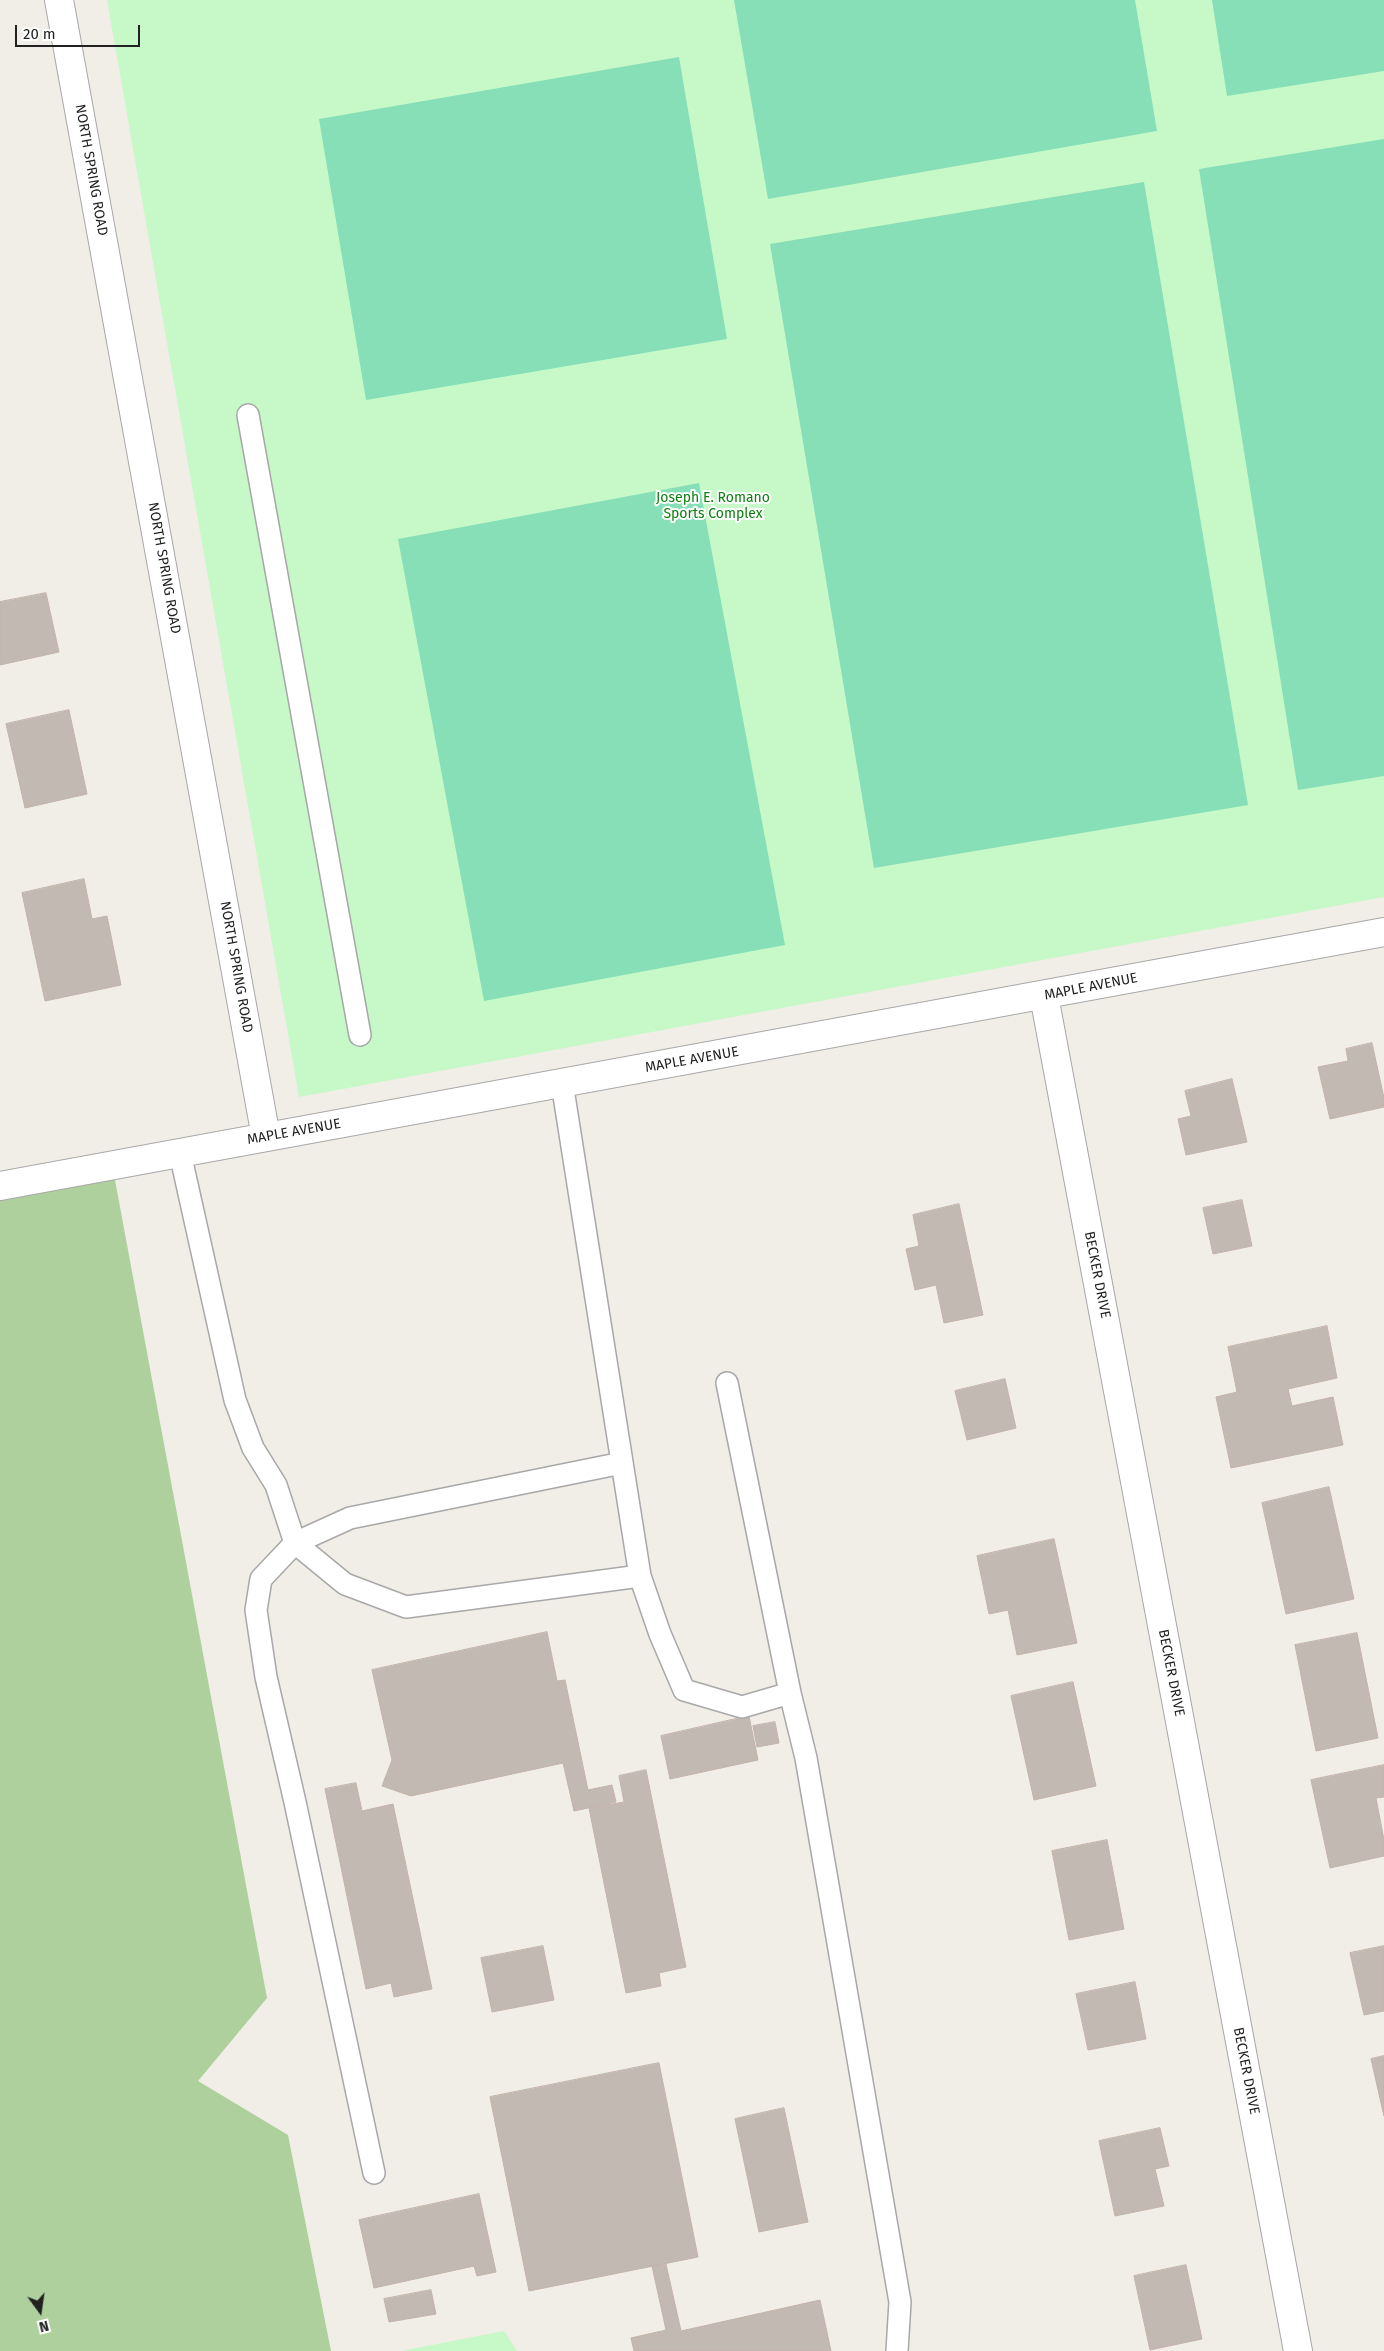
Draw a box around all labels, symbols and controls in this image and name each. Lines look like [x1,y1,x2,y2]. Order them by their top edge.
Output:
scale bar [18,15,142,47]
text: 20 m [23,25,56,43]
street label: NORTH SPRING ROAD [71,103,111,237]
park label: Joseph E. Romano Sports Complex [656,490,770,522]
street label: NORTH SPRING ROAD [144,501,184,635]
street label: NORTH SPRING ROAD [216,900,256,1034]
street label: MAPLE AVENUE [1043,970,1139,1004]
street label: MAPLE AVENUE [644,1044,740,1076]
street label: MAPLE AVENUE [246,1116,342,1148]
street label: BECKER DRIVE [1080,1230,1114,1320]
street label: BECKER DRIVE [1154,1628,1188,1718]
street label: BECKER DRIVE [1229,2026,1263,2116]
north arrow [15,2286,65,2336]
text: N [37,2317,50,2335]

